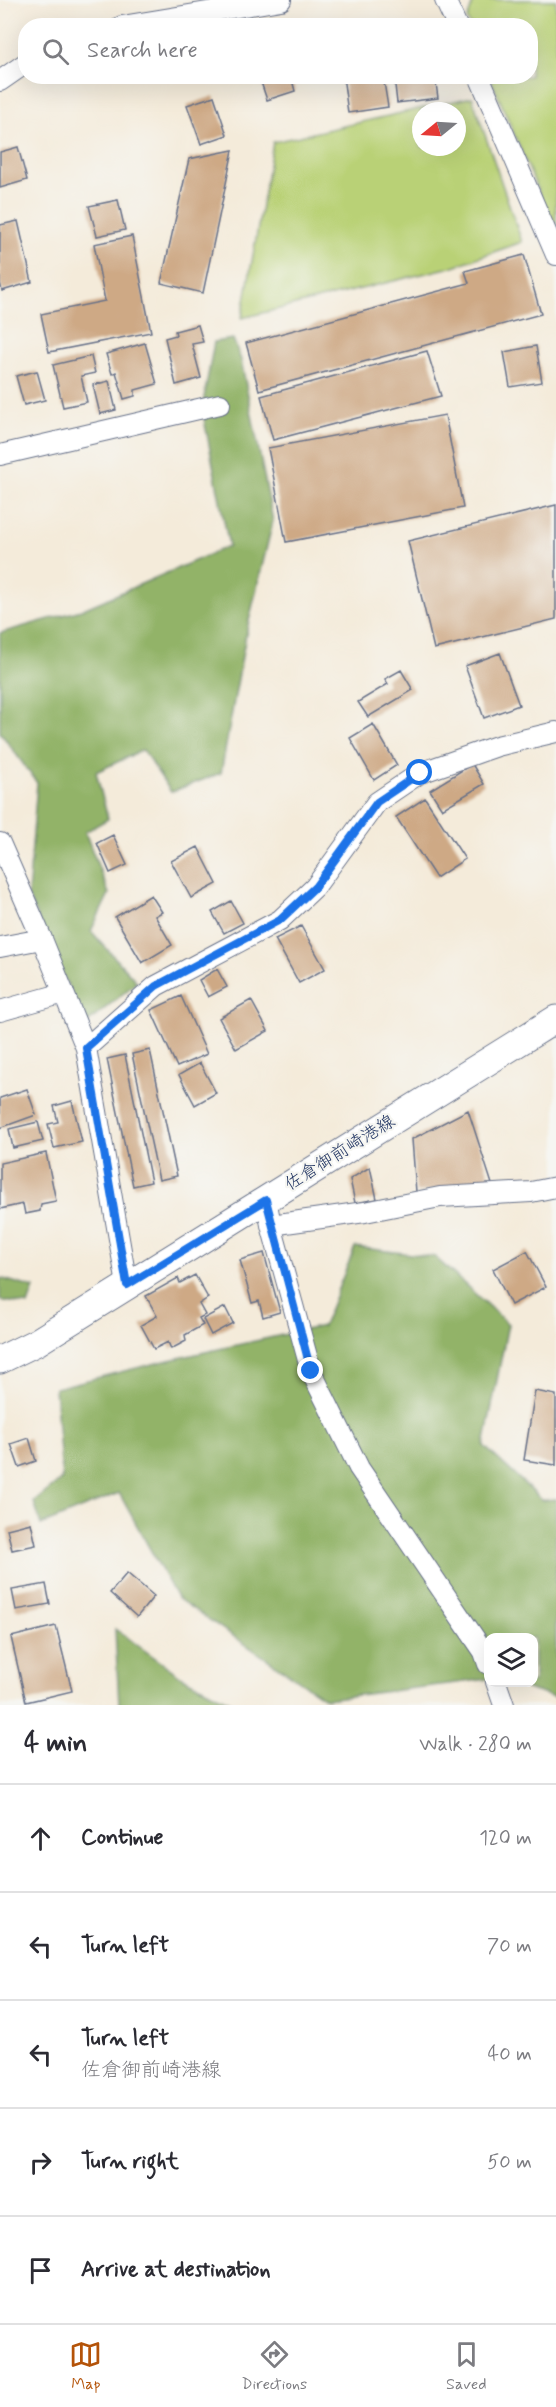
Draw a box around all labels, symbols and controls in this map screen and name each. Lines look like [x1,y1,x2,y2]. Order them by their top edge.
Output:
search box [18,18,538,84]
icon: search [39,35,72,68]
text: Search here [87,37,198,65]
north arrow [412,102,466,156]
route start [406,759,432,785]
street label: 佐倉御前崎港線 [280,1109,400,1197]
route end [297,1357,323,1383]
map controls [484,1633,538,1687]
button: layers [484,1633,538,1687]
text: 4 min [24,1727,87,1761]
text: Walk · 280 m [419,1731,532,1758]
icon: ahead [24,1822,57,1855]
text: Continue [81,1824,163,1852]
text: 120 m [479,1825,532,1852]
icon: left [24,1930,57,1963]
text: Turn left [81,1932,169,1960]
text: 70 m [487,1933,532,1960]
text: Turn left [81,2025,169,2053]
icon: left [24,2038,57,2071]
text: 40 m [488,2041,532,2068]
text: 佐倉御前崎港線 [81,2057,221,2084]
icon: right [24,2146,57,2179]
text: Turn right [81,2148,179,2176]
text: 50 m [487,2149,532,2176]
icon: arrive [24,2254,57,2287]
text: Arrive at destination [81,2256,271,2284]
tab: Map [69,2338,102,2395]
tab: Directions [241,2338,307,2395]
tab: Saved [446,2338,487,2395]

